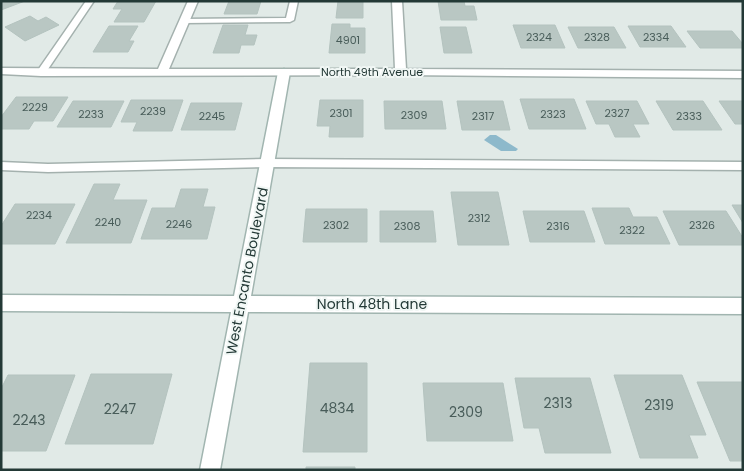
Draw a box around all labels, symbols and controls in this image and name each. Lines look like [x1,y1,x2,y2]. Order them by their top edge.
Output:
house number: 2324 [526,29,552,45]
house number: 2328 [584,29,610,45]
house number: 2334 [643,29,669,45]
house number: 4901 [336,32,360,48]
street label: North 49th Avenue [321,64,423,80]
house number: 2229 [22,99,48,115]
house number: 2239 [140,103,166,119]
house number: 2301 [329,105,353,121]
house number: 2327 [604,105,630,121]
house number: 2233 [78,106,104,122]
house number: 2323 [540,106,566,122]
house number: 2309 [401,107,427,123]
house number: 2245 [199,108,225,124]
house number: 2317 [472,108,494,124]
house number: 2333 [676,108,702,124]
street label: West Encanto Boulevard [221,186,273,356]
house number: 2234 [26,207,52,223]
house number: 2312 [468,210,490,226]
house number: 2240 [95,214,121,230]
house number: 2246 [166,216,192,232]
house number: 2302 [323,217,349,233]
house number: 2326 [689,217,715,233]
house number: 2308 [394,218,420,234]
house number: 2316 [546,218,570,234]
house number: 2322 [619,222,645,238]
street label: North 48th Lane [317,294,428,314]
house number: 2313 [543,393,573,413]
house number: 2319 [644,395,674,415]
house number: 4834 [320,398,355,418]
house number: 2247 [104,399,137,419]
house number: 2309 [449,402,483,422]
house number: 2243 [12,410,46,430]

